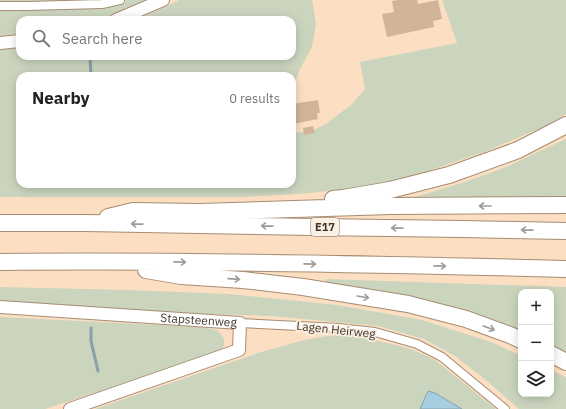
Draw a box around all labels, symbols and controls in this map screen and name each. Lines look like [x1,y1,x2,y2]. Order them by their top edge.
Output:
search box [16,16,296,60]
icon: search [30,27,52,49]
text: Search here [62,29,142,48]
text: Nearby [32,87,90,109]
text: 0 results [229,90,280,107]
one-way arrow [479,202,492,209]
road number: E17 [311,218,339,236]
one-way arrow [131,220,144,228]
one-way arrow [261,223,274,230]
one-way arrow [391,224,404,232]
one-way arrow [521,226,534,234]
one-way arrow [173,258,186,266]
one-way arrow [303,260,316,268]
one-way arrow [433,262,446,270]
one-way arrow [227,276,240,283]
map controls [518,289,554,397]
button: + [518,289,554,325]
one-way arrow [356,293,369,301]
street label: Stapsteenweg [160,310,238,330]
street label: Lagen Heirweg [296,318,377,341]
one-way arrow [482,324,494,332]
button: − [518,325,554,361]
button: layers [518,361,554,397]

